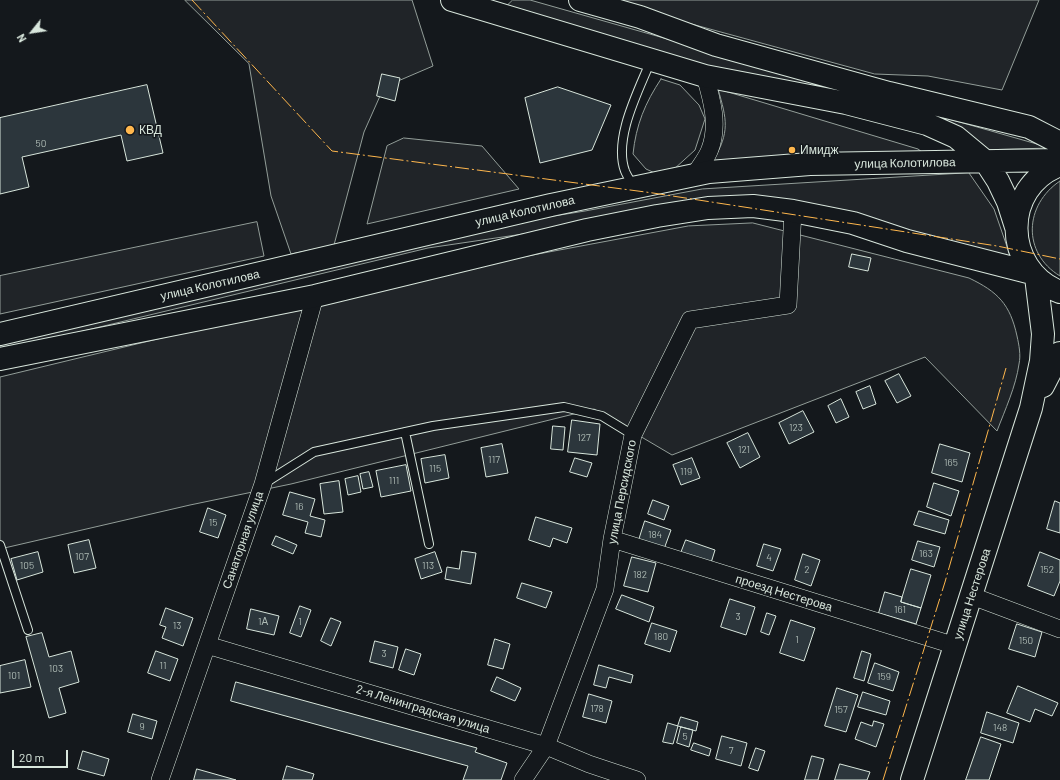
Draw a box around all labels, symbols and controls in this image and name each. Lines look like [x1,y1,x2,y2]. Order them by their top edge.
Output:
north arrow [12,12,52,52]
text: N [14,32,29,45]
place label: КВД [139,123,162,137]
marker: КВД [124,124,136,136]
house number: 50 [36,138,46,150]
place label: Имидж [800,143,839,157]
marker: Имидж [787,145,797,155]
street label: улица Колотилова [854,155,956,171]
street label: улица Колотилова [474,193,576,229]
street label: улица Колотилова [159,267,261,303]
house number: 123 [789,422,803,434]
house number: 127 [577,432,591,444]
street label: улица Персидского [605,439,639,545]
house number: 121 [738,444,750,456]
house number: 117 [488,454,500,466]
house number: 165 [944,457,958,469]
house number: 115 [429,463,441,475]
house number: 119 [680,466,692,478]
house number: 111 [389,475,399,487]
street label: Санаторная улица [220,489,266,591]
house number: 16 [295,501,303,513]
house number: 15 [209,517,217,529]
house number: 184 [648,529,662,541]
street label: улица Нестерова [950,547,994,641]
house number: 163 [919,548,933,560]
house number: 107 [75,551,89,563]
house number: 4 [766,552,772,564]
house number: 105 [20,560,34,572]
house number: 113 [422,560,434,572]
house number: 2 [804,564,810,576]
house number: 152 [1040,564,1054,576]
house number: 182 [633,569,647,581]
street label: проезд Нестерова [734,571,834,615]
house number: 161 [894,604,906,616]
house number: 3 [735,611,741,623]
house number: 1А [258,616,268,628]
house number: 1 [298,616,302,628]
house number: 13 [173,620,181,632]
house number: 180 [654,631,668,643]
house number: 1 [795,634,799,646]
house number: 150 [1019,635,1033,647]
house number: 3 [381,648,387,660]
house number: 11 [159,660,167,672]
house number: 103 [49,663,63,675]
house number: 101 [8,670,20,682]
house number: 159 [877,671,891,683]
street label: 2-я Ленинградская улица [354,682,492,736]
house number: 178 [590,703,604,715]
house number: 157 [834,704,848,716]
house number: 9 [139,721,145,733]
house number: 148 [993,722,1007,734]
house number: 5 [682,731,688,743]
scale bar [14,742,70,768]
house number: 7 [729,745,733,757]
text: 20 m [19,750,45,764]

